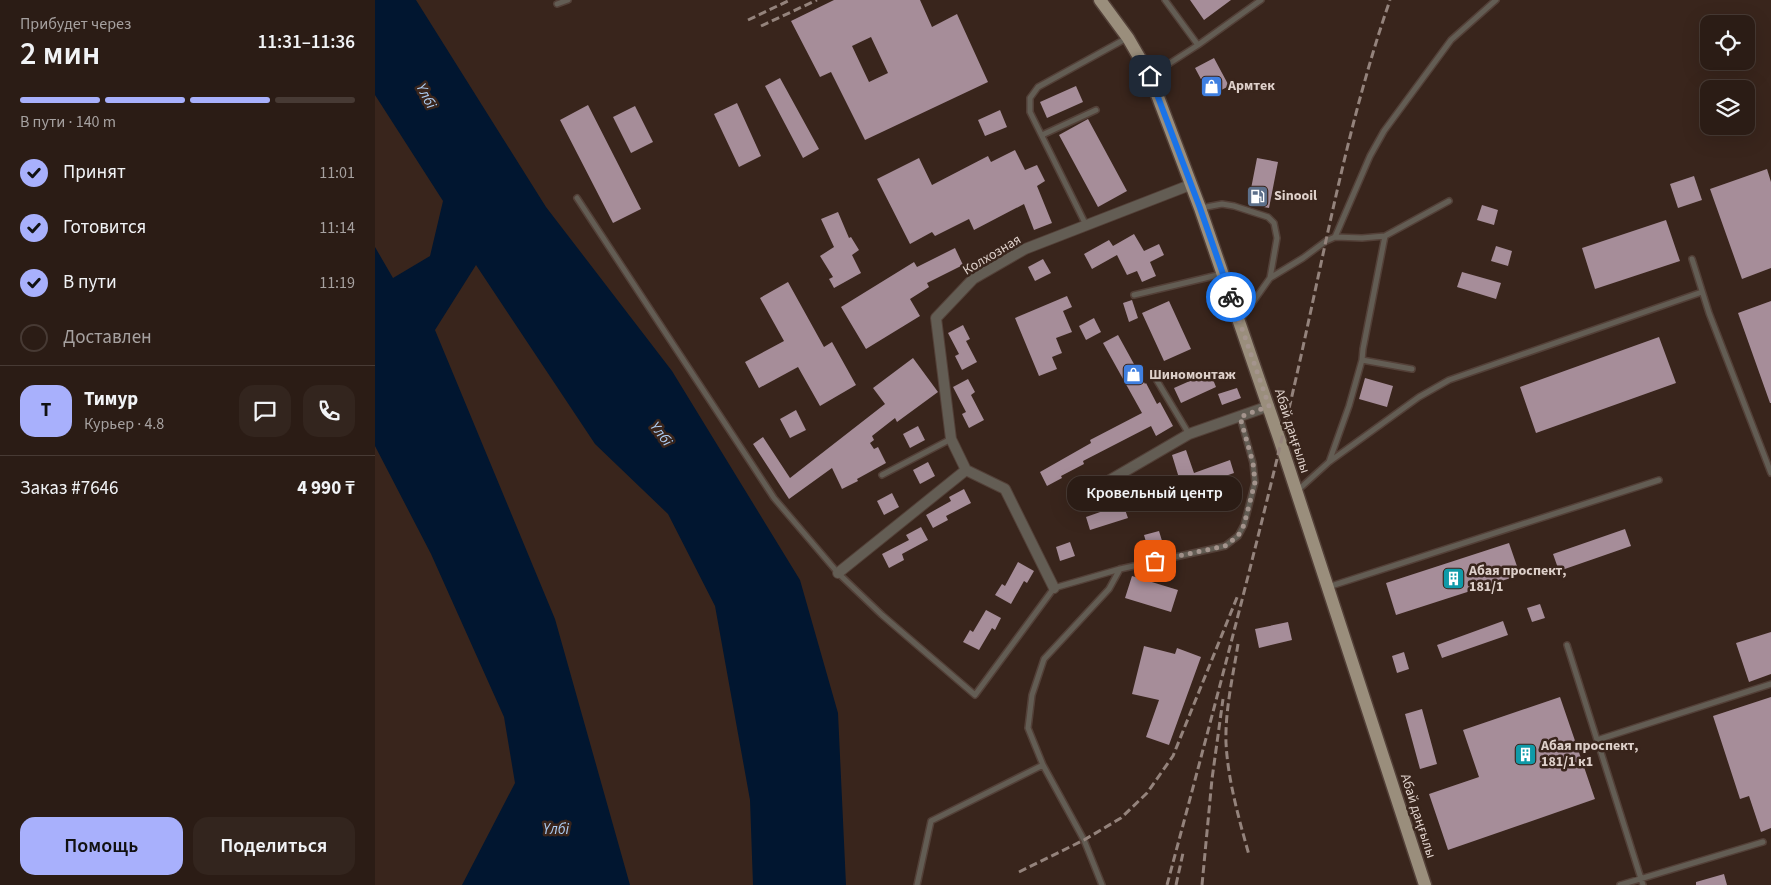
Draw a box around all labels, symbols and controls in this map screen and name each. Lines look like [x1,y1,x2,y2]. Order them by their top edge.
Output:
text: Прибудет через [20,13,131,35]
map controls [1700,15,1755,135]
button: locate [1700,15,1755,70]
text: 11:31–11:36 [257,29,355,56]
text: 2 мин [20,31,100,77]
pin [1129,55,1171,97]
icon: home [1136,62,1164,90]
shop icon: Армтек [1200,74,1224,98]
place label: Армтек [1227,76,1275,96]
water label: Үлбі [411,80,442,113]
button: layers [1700,80,1755,135]
text: В пути · 140 m [20,111,116,133]
icon: check [20,159,48,187]
text: Принят [63,159,126,186]
text: 11:01 [319,162,355,184]
fuel station icon: Sinooil [1246,184,1270,208]
place label: Sinooil [1274,186,1317,206]
icon: check [20,214,48,242]
text: Готовится [63,214,146,241]
text: 11:14 [319,217,355,239]
street label: Колхозная [959,230,1025,280]
icon: check [20,269,48,297]
text: В пути [63,269,117,296]
text: 11:19 [319,272,355,294]
courier [1206,272,1256,322]
icon: bike [1217,283,1245,311]
text: Доставлен [63,324,152,351]
shop icon: Шиномонтаж [1121,363,1145,387]
place label: Шиномонтаж [1149,365,1236,385]
button: chat [239,385,291,437]
button: phone [303,385,355,437]
text: Тимур [84,386,138,413]
street label: Абай даңғылы [1269,386,1315,476]
text: Т [41,397,51,424]
text: Курьер · 4.8 [84,413,164,435]
water label: Үлбі [645,417,677,451]
text: Заказ #7646 [20,475,119,502]
text: 4 990 ₸ [297,475,355,502]
callout: Кровельный центр [1067,476,1243,511]
text: Кровельный центр [1086,482,1223,504]
pin [1134,540,1176,582]
icon: bag [1141,547,1169,575]
place label: Абая проспект, 181/1 [1468,561,1566,597]
building icon: Абая проспект, 181/1 [1441,567,1465,591]
place label: Абая проспект, 181/1 к1 [1540,736,1638,772]
building icon: Абая проспект, 181/1 к1 [1513,742,1537,766]
street label: Абай даңғылы [1395,771,1441,861]
button: Помощь [20,817,183,875]
button: Поделиться [193,817,355,875]
water label: Үлбі [543,819,569,840]

